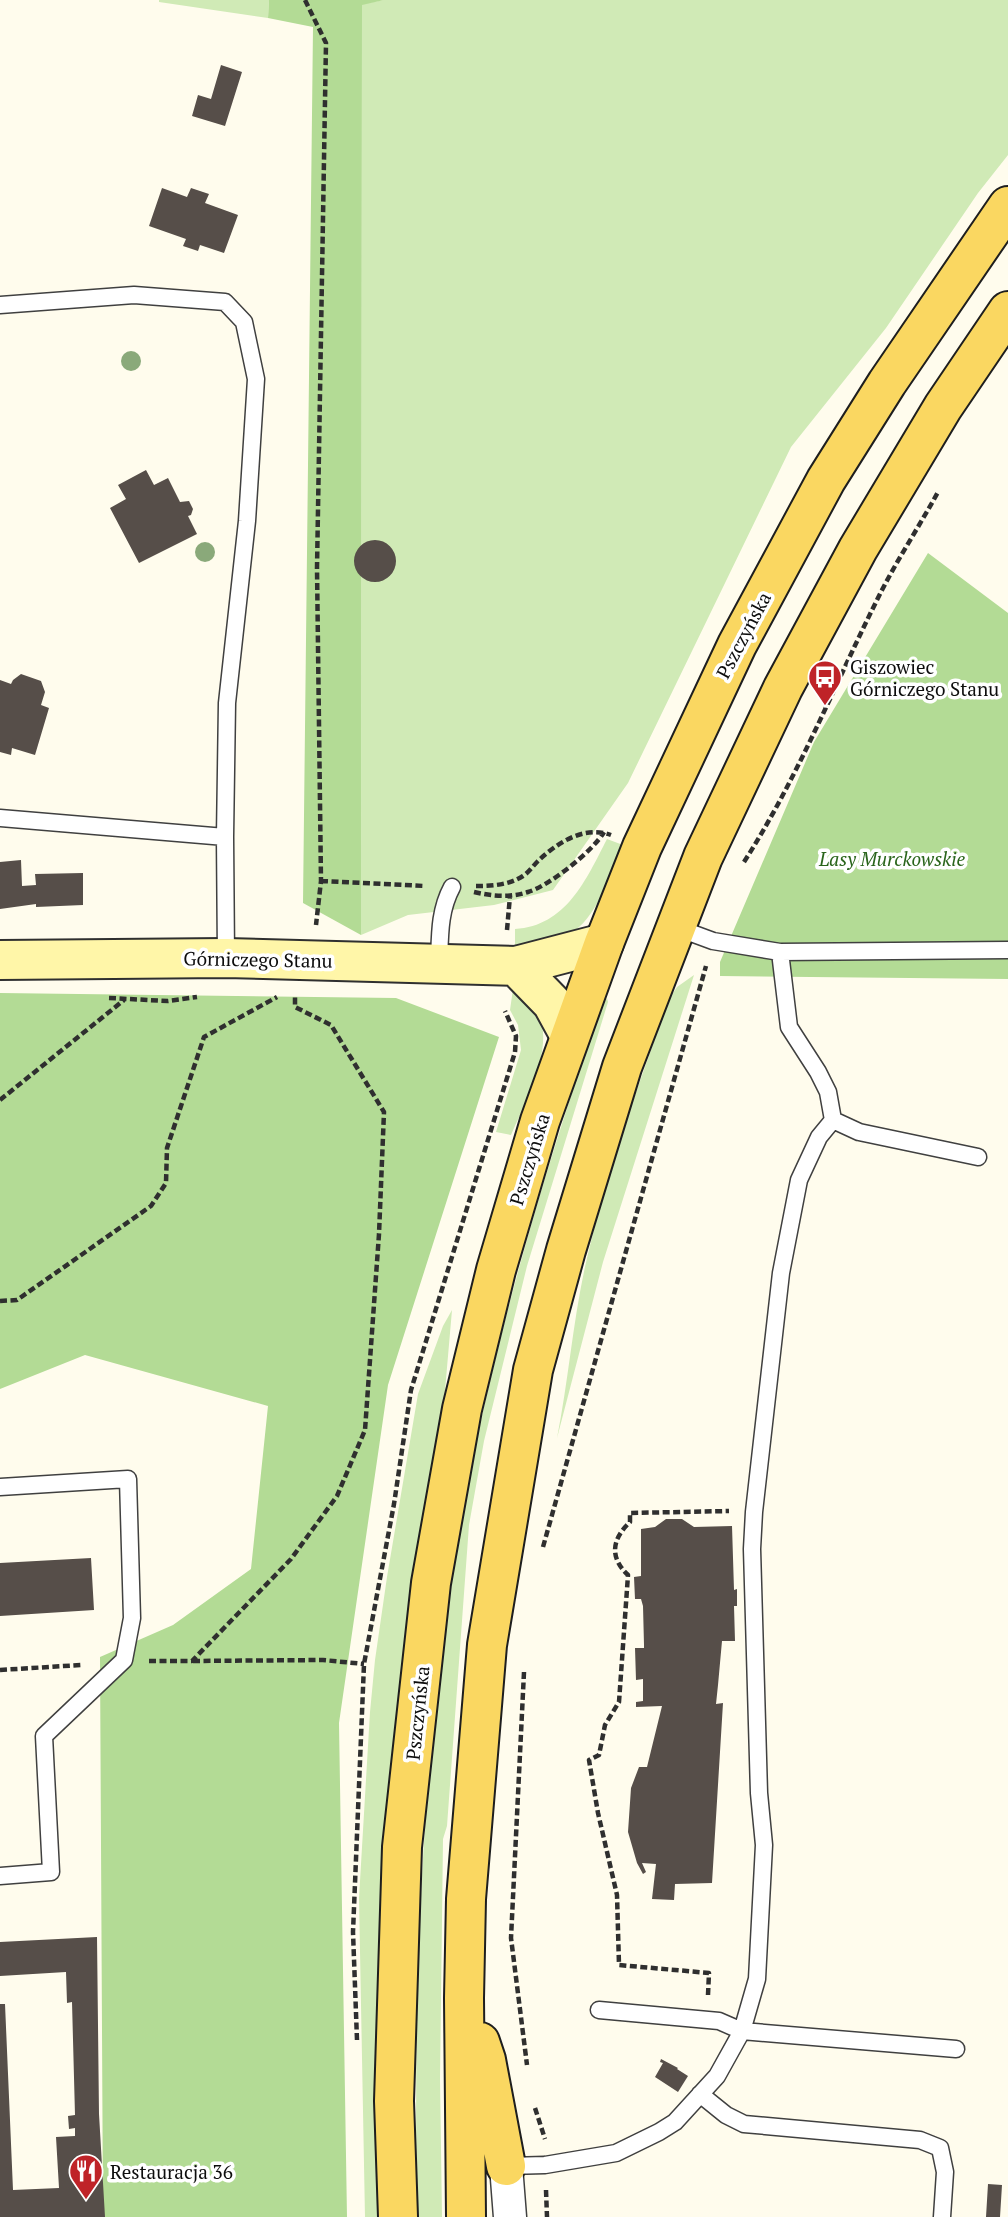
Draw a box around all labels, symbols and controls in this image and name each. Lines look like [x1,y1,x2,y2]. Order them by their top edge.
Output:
street label: Pszczyńska [710,587,776,683]
place label: Giszowiec Górniczego Stanu [850,654,999,701]
bus stop icon: Giszowiec Górniczego Stanu [806,658,844,707]
park label: Lasy Murckowskie [818,846,965,871]
street label: Górniczego Stanu [183,945,333,973]
street label: Pszczyńska [503,1110,555,1208]
street label: Pszczyńska [400,1664,434,1761]
restaurant icon: Restauracja 36 [67,2152,105,2201]
place label: Restauracja 36 [110,2159,233,2184]

